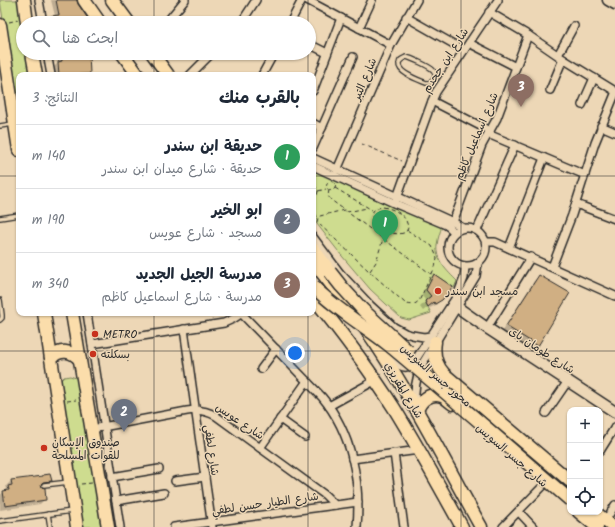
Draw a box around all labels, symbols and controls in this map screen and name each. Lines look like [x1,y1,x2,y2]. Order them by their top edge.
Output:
search box [16,16,316,60]
street label: شارع ابن جحدم [418,25,474,97]
icon: search [30,27,52,49]
text: ابحث هنا [62,27,118,51]
street label: شارع التبر [347,55,382,105]
pin: 3 [508,74,534,107]
text: بالقرب منك [219,85,300,112]
text: النتائج: 3 [32,88,78,109]
street label: شارع اسماعيل كاظم [450,90,504,183]
text: حديقة ابن سندر [165,135,262,159]
text: 140 m [32,146,65,167]
text: 1 [285,146,289,167]
text: حديقة · شارع ميدان ابن سندر [102,159,262,180]
text: ابو الخير [212,199,262,223]
text: 190 m [32,210,65,231]
text: 2 [283,210,291,231]
pin: 1 [372,210,398,243]
text: مسجد · شارع عويس [149,223,262,244]
text: مدرسة الجيل الجديد [136,263,262,287]
text: 340 m [32,274,69,295]
text: 3 [283,274,291,295]
place label: مسجد ابن سندر [445,283,518,301]
marker: مسجد ابن سندر [433,286,443,296]
text: مدرسة · شارع اسماعيل كاظم [101,287,262,308]
street label: شارع طومان باى [505,323,578,379]
place label: METRO [103,326,137,344]
marker: METRO [90,329,100,339]
street label: محور جسر السويس [396,340,475,412]
your location [285,343,305,363]
place label: بسكلته [101,346,130,364]
marker: بسكلته [88,349,98,359]
street label: شارع المقريزي [379,359,427,422]
pin: 2 [111,399,137,432]
street label: شارع عويس [211,399,268,445]
map controls [567,407,603,515]
button: + [567,407,603,443]
street label: شارع جسر السويس [471,419,551,492]
street label: شارع لطفي [198,424,223,477]
place label: صندوق الإسكان للقوات المسلحة [52,434,120,465]
marker: صندوق الإسكان للقوات المسلحة [39,443,49,453]
button: − [567,443,603,479]
button: locate [567,479,603,515]
street label: شارع الطيار حسن لطفي [211,488,320,521]

